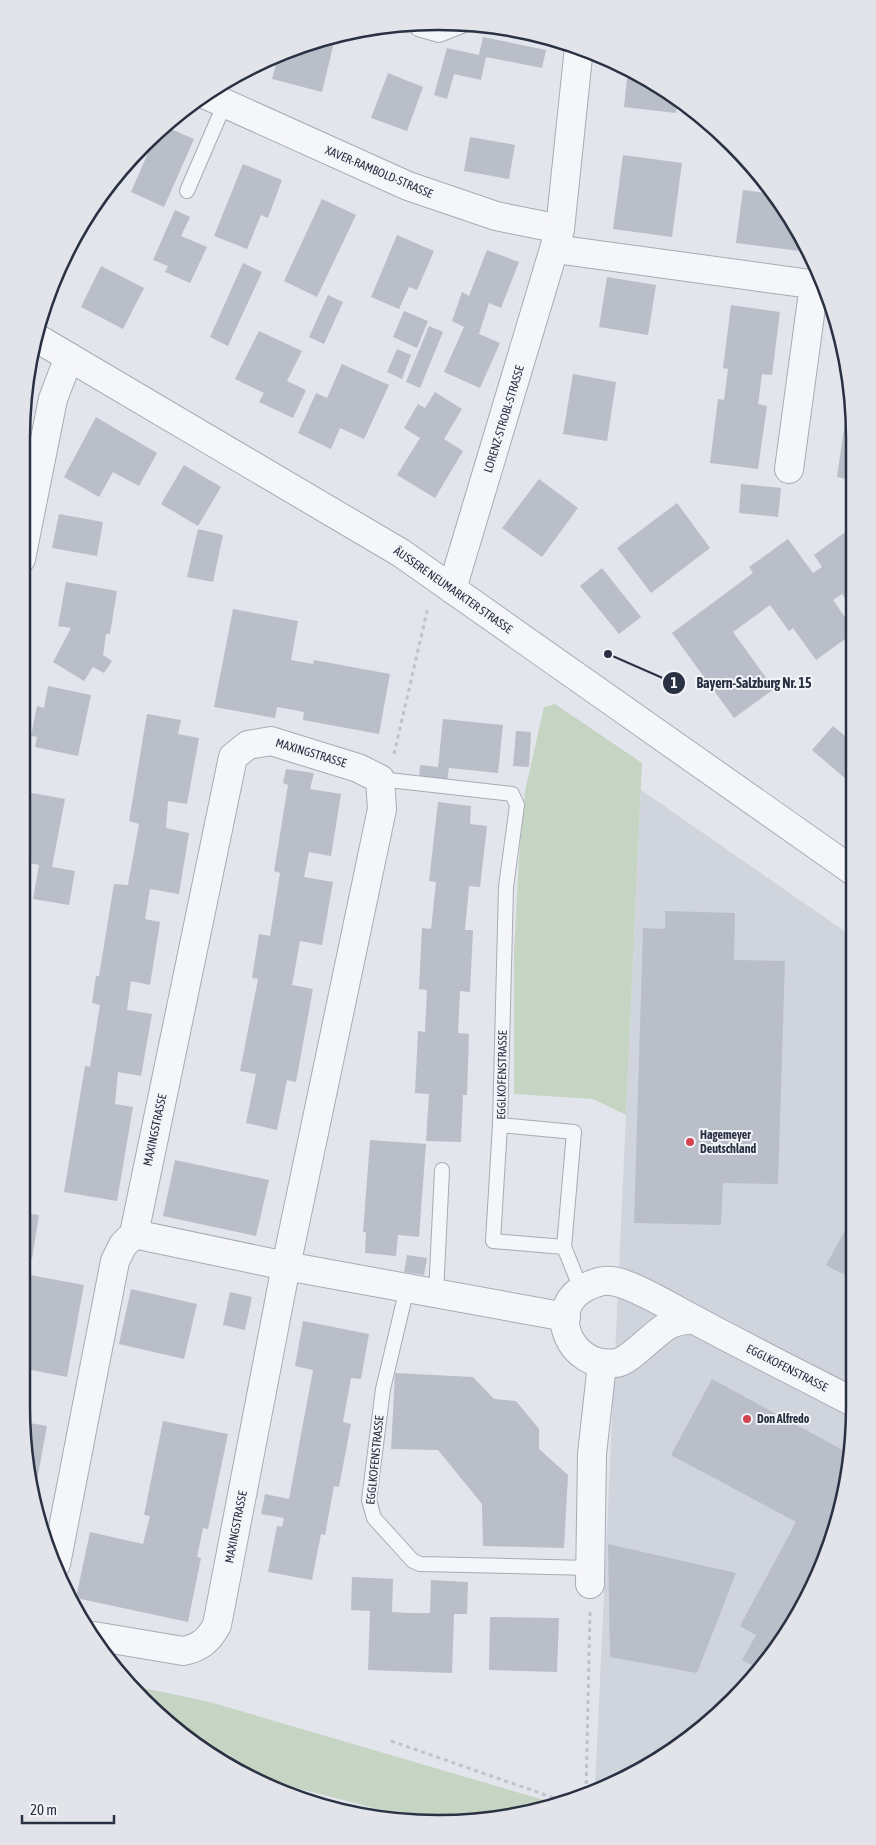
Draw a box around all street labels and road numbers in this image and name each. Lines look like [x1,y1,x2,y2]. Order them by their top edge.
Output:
street label: XAVER-RAMBOLD-STRASSE [323,143,435,201]
street label: LORENZ-STROBL-STRASSE [481,364,527,474]
street label: ÄUSSERE NEUMARKTER STRASSE [391,544,515,636]
street label: MAXINGSTRASSE [274,736,348,770]
street label: EGGLKOFENSTRASSE [494,1030,510,1120]
street label: MAXINGSTRASSE [141,1093,169,1167]
street label: EGGLKOFENSTRASSE [744,1341,830,1395]
street label: EGGLKOFENSTRASSE [363,1415,387,1505]
street label: MAXINGSTRASSE [222,1490,250,1564]

